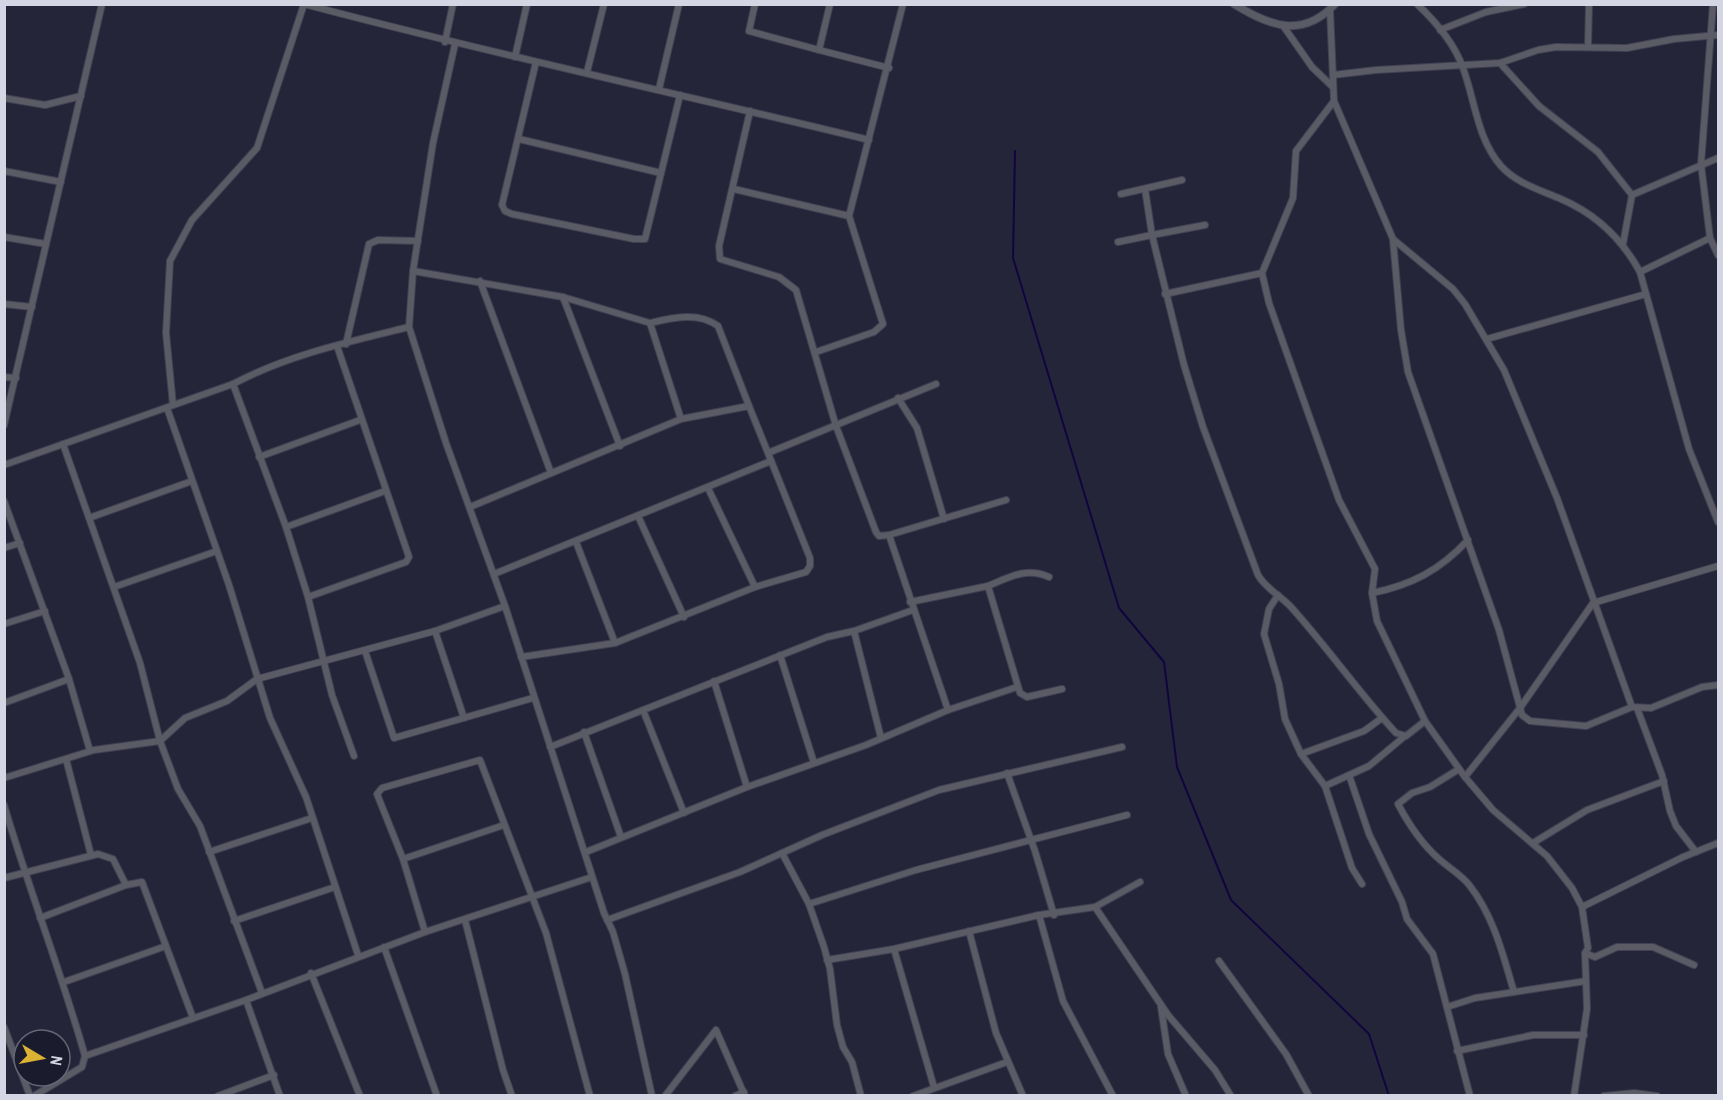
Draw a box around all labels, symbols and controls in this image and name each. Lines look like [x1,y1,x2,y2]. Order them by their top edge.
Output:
north arrow [12,1028,72,1088]
text: N [45,1054,68,1067]

